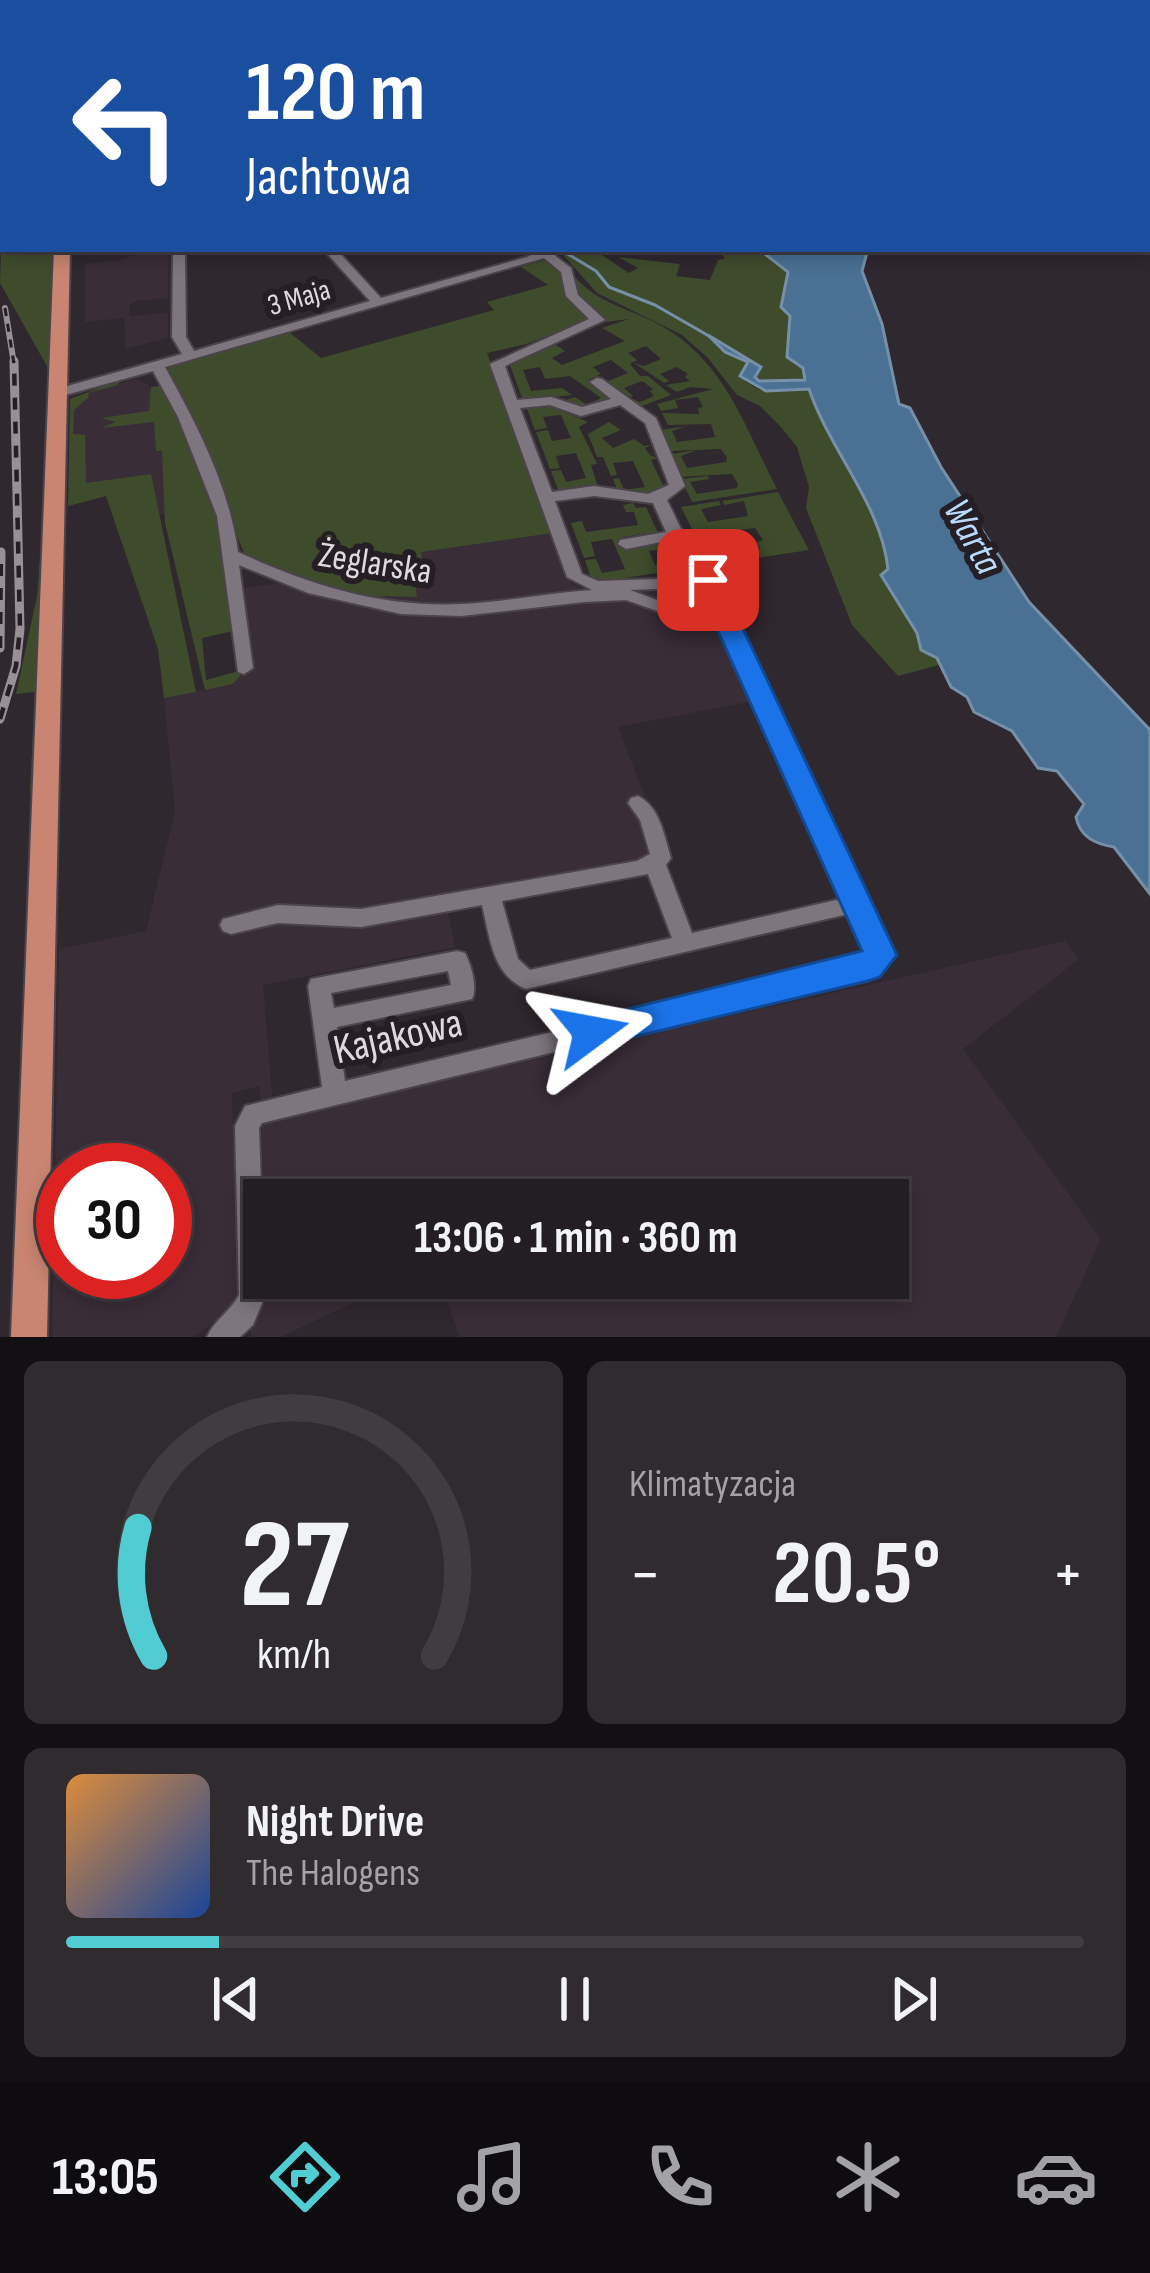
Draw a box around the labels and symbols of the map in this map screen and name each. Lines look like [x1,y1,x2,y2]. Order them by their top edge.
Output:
street label: 3 Maja [263,272,335,324]
water label: Warta [932,491,1012,583]
pin [657,529,759,631]
street label: Żeglarska [315,534,435,594]
position arrow [528,969,654,1095]
street label: Kajakowa [329,997,467,1077]
speed limit sign: 30 [36,1143,192,1299]

